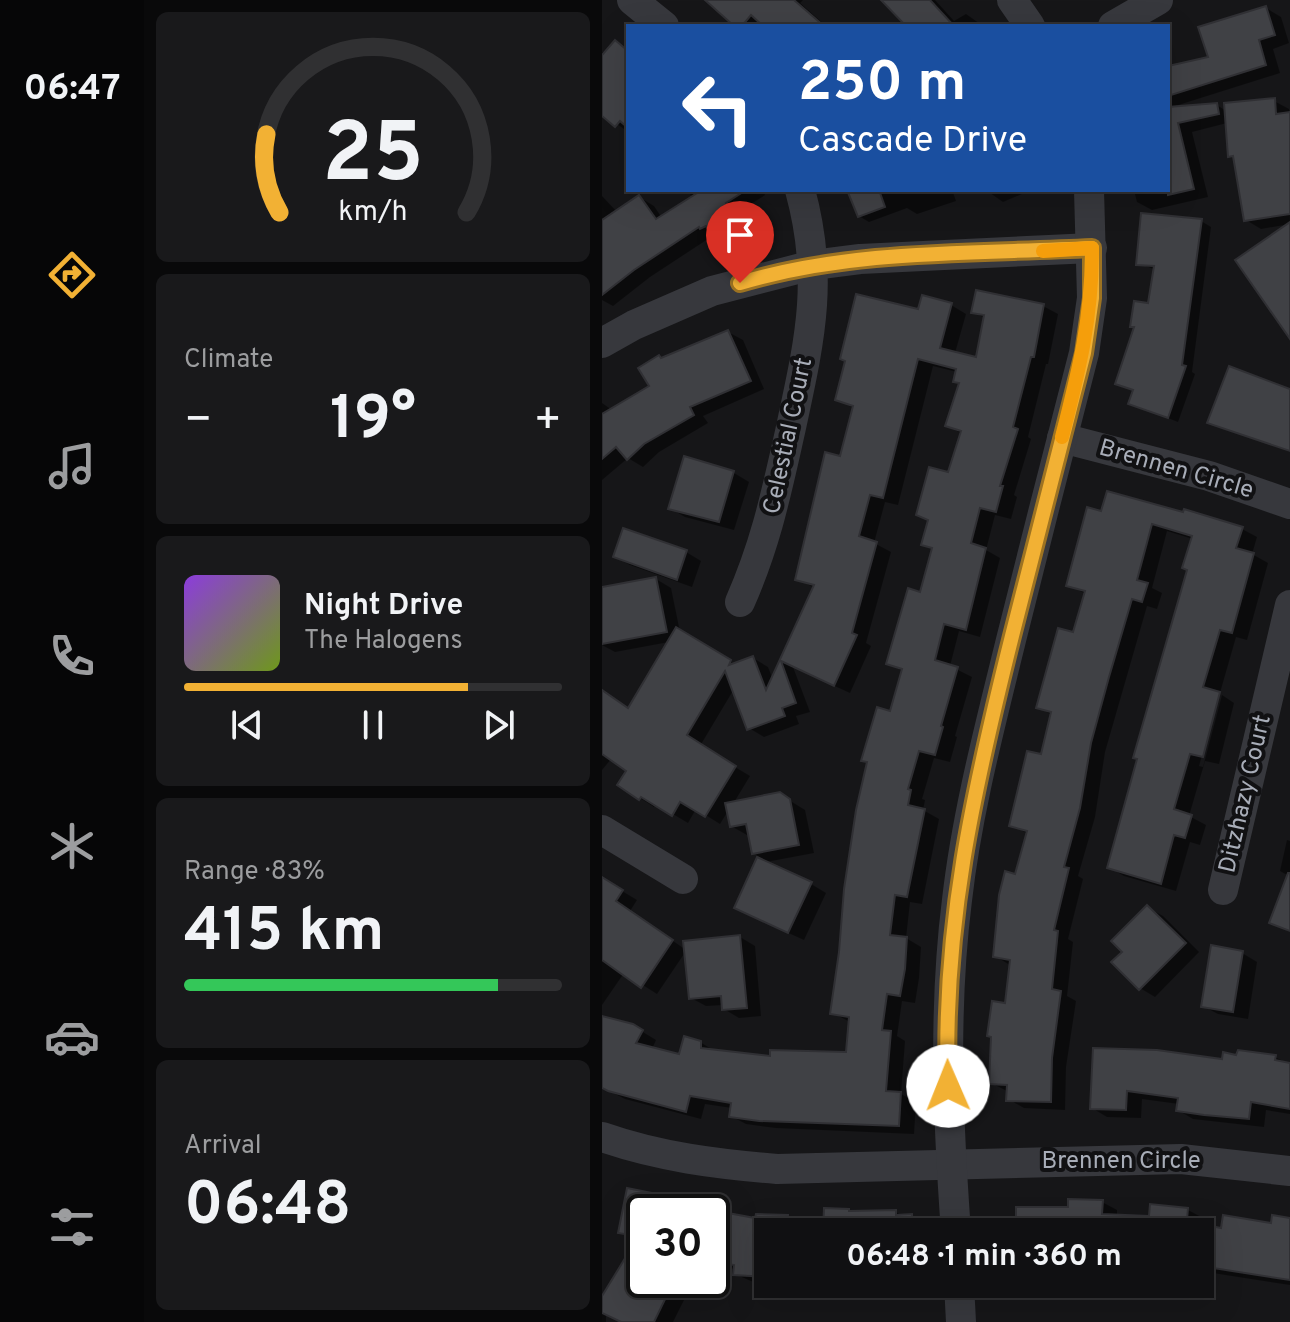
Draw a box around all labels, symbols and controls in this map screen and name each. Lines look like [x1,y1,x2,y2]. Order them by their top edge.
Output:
text: 250 m [798,50,966,120]
icon: left [666,56,770,160]
text: 06:47 [23,67,121,113]
text: 25 [322,106,424,211]
text: Cascade Drive [798,119,1027,165]
text: km/h [338,195,408,231]
pin [706,201,774,283]
icon: arrive [718,213,762,257]
icon: directions [44,247,100,303]
text: Climate [184,344,273,377]
street label: Celestial Court [758,355,820,517]
text: 19° [330,384,416,460]
text: − [184,394,212,450]
text: + [534,394,562,450]
street label: Brennen Circle [1095,434,1257,506]
icon: music [44,438,100,494]
text: Night Drive [304,588,463,625]
text: The Halogens [304,625,463,658]
icon: phone [44,628,100,684]
icon: previous [225,703,269,747]
icon: pause [351,703,395,747]
icon: next [477,703,521,747]
street label: Ditzhazy Court [1213,712,1279,876]
icon: climate [44,818,100,874]
text: Range · 83% [184,856,325,889]
text: 415 km [184,896,384,972]
icon: car [44,1009,100,1065]
position arrow [906,1044,990,1128]
text: Arrival [184,1130,262,1163]
street label: Brennen Circle [1041,1147,1201,1177]
text: 06:48 [184,1170,351,1246]
speed limit sign: 30 [626,1194,730,1298]
icon: filters [44,1199,100,1255]
text: 06:48 · 1 min · 360 m [846,1239,1122,1276]

